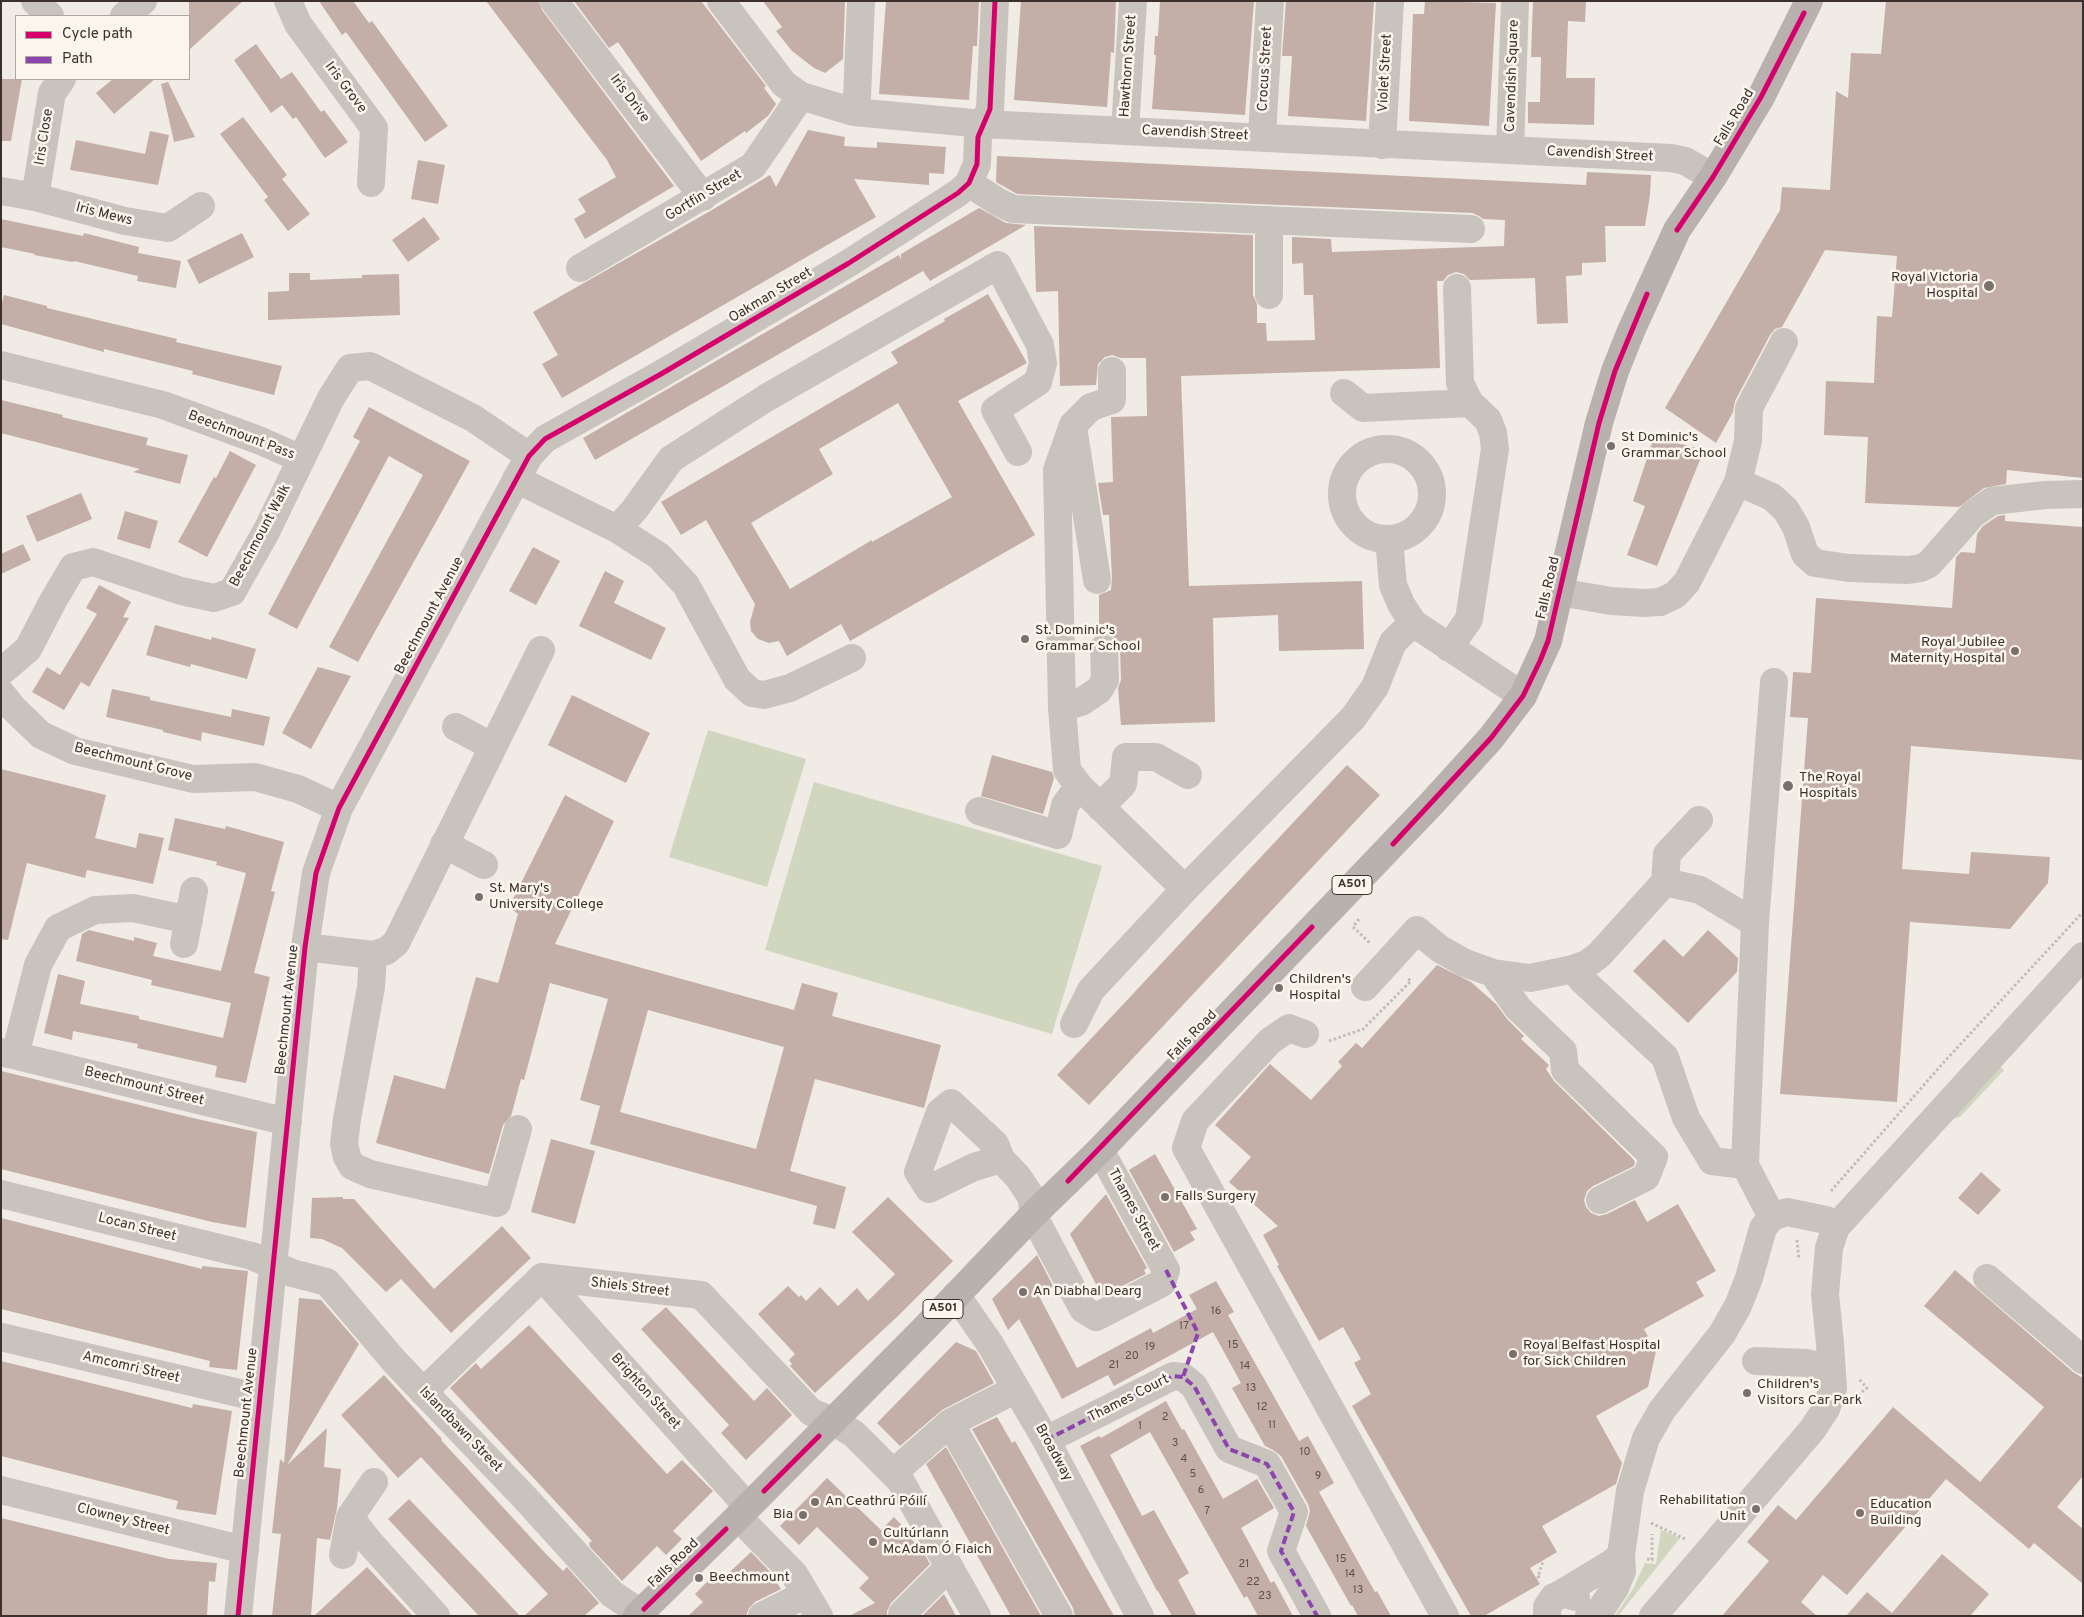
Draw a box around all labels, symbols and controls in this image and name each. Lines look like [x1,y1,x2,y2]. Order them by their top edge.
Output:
street label: Hawthorn Street [1117,14,1141,118]
legend [15,15,190,80]
street label: Cavendish Square [1503,19,1523,133]
text: Cycle path [62,25,133,44]
street label: Crocus Street [1255,26,1277,112]
street label: Violet Street [1376,33,1396,113]
text: Path [62,50,93,69]
street label: Iris Grove [320,59,370,117]
street label: Iris Drive [605,72,653,126]
street label: Falls Road [1711,86,1759,150]
street label: Iris Close [32,107,58,167]
street label: Cavendish Street [1141,123,1249,145]
street label: Cavendish Street [1546,144,1654,166]
street label: Gortfin Street [663,167,745,225]
street label: Iris Mews [74,200,134,230]
street label: Oakman Street [726,265,816,327]
place label: Royal Victoria Hospital [1891,270,1978,302]
marker: Royal Victoria Hospital [1982,279,1996,293]
street label: Beechmount Pass [185,408,297,464]
place label: St Dominic's Grammar School [1621,430,1726,462]
marker: St Dominic's Grammar School [1605,440,1617,452]
street label: Beechmount Walk [227,482,295,590]
street label: Beechmount Avenue [392,554,468,678]
street label: Falls Road [1534,555,1564,621]
place label: St. Dominic's Grammar School [1035,623,1140,656]
marker: St. Dominic's Grammar School [1019,633,1031,645]
place label: Royal Jubilee Maternity Hospital [1890,635,2005,668]
marker: Royal Jubilee Maternity Hospital [2009,645,2021,657]
street label: Beechmount Grove [72,740,194,786]
place label: The Royal Hospitals [1799,770,1861,802]
marker: The Royal Hospitals [1781,779,1795,793]
road number: A501 [1332,876,1372,894]
place label: St. Mary's University College [489,881,603,914]
marker: St. Mary's University College [473,891,485,903]
street label: Beechmount Avenue [273,944,303,1076]
place label: Children's Hospital [1289,972,1351,1004]
marker: Children's Hospital [1273,982,1285,994]
street label: Falls Road [1165,1007,1221,1065]
street label: Beechmount Street [82,1064,206,1110]
street label: Thames Street [1103,1166,1163,1254]
place label: Falls Surgery [1175,1189,1256,1205]
marker: Falls Surgery [1159,1191,1171,1203]
street label: Locan Street [96,1210,178,1246]
street label: Shiels Street [590,1275,670,1301]
place label: An Diabhal Dearg [1033,1284,1142,1300]
marker: An Diabhal Dearg [1017,1286,1029,1298]
road number: A501 [923,1300,963,1318]
house number: 16 [1211,1305,1221,1319]
house number: 17 [1179,1320,1189,1334]
place label: Royal Belfast Hospital for Sick Children [1523,1338,1660,1370]
house number: 15 [1228,1339,1238,1353]
house number: 19 [1145,1341,1155,1355]
street label: Beechmount Avenue [232,1347,262,1479]
marker: Royal Belfast Hospital for Sick Children [1507,1348,1519,1360]
street label: Amcomri Street [81,1349,181,1387]
house number: 20 [1125,1350,1139,1364]
street label: Brighton Street [607,1351,683,1433]
house number: 21 [1109,1359,1119,1373]
house number: 14 [1240,1360,1250,1374]
street label: Thames Court [1086,1371,1172,1427]
place label: Children's Visitors Car Park [1757,1377,1862,1410]
house number: 13 [1246,1382,1256,1396]
street label: Islandbawn Street [415,1384,505,1476]
marker: Children's Visitors Car Park [1741,1387,1753,1399]
house number: 12 [1257,1401,1267,1415]
house number: 2 [1162,1411,1168,1425]
house number: 11 [1268,1419,1276,1433]
house number: 1 [1138,1420,1142,1434]
street label: Broadway [1031,1422,1075,1484]
house number: 3 [1172,1437,1178,1451]
house number: 10 [1299,1446,1311,1460]
house number: 4 [1181,1453,1187,1467]
house number: 5 [1190,1468,1196,1482]
house number: 9 [1315,1470,1321,1484]
house number: 6 [1198,1484,1204,1498]
place label: Rehabilitation Unit [1659,1493,1746,1525]
place label: An Ceathrú Póilí [825,1494,926,1510]
marker: An Ceathrú Póilí [809,1496,821,1508]
place label: Education Building [1870,1497,1932,1530]
street label: Clowney Street [75,1500,171,1540]
marker: Rehabilitation Unit [1750,1503,1762,1515]
house number: 7 [1204,1505,1210,1519]
place label: Bia [773,1507,793,1523]
marker: Education Building [1854,1507,1866,1519]
marker: Bia [797,1509,809,1521]
place label: Cultúrlann McAdam Ó Fiaich [883,1526,992,1558]
street label: Falls Road [645,1536,703,1592]
marker: Cultúrlann McAdam Ó Fiaich [867,1536,879,1548]
house number: 15 [1336,1553,1346,1567]
house number: 21 [1239,1558,1249,1572]
house number: 14 [1345,1568,1355,1582]
place label: Beechmount [709,1570,790,1586]
marker: Beechmount [693,1572,705,1584]
house number: 22 [1246,1576,1260,1590]
house number: 13 [1353,1584,1363,1598]
house number: 23 [1258,1590,1272,1604]

